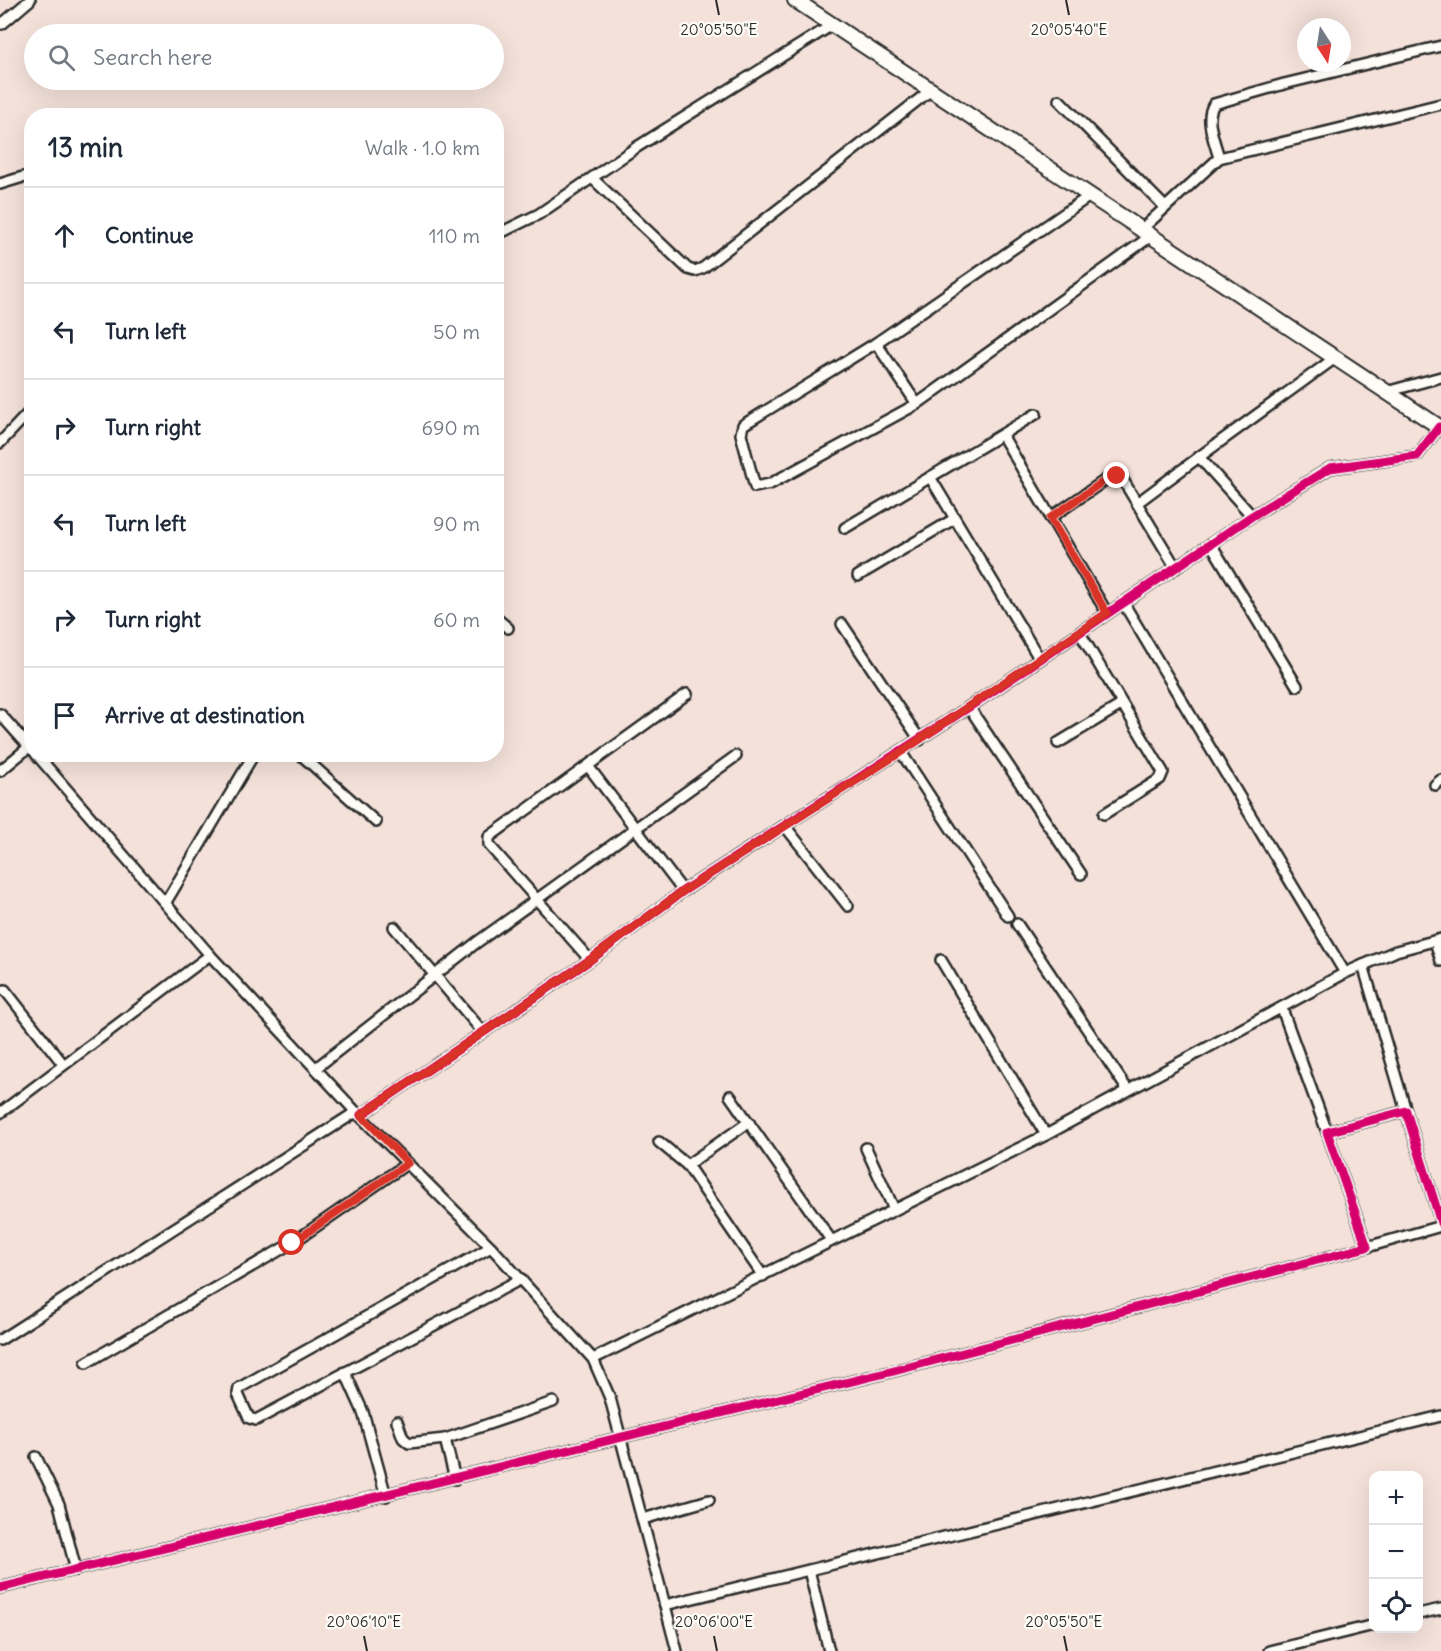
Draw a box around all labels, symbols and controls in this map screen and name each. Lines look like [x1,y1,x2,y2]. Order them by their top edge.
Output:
north arrow [1297,18,1351,72]
text: 20°05'50"E [681,20,758,39]
text: 20°05'40"E [1031,20,1107,39]
search box [24,24,504,90]
icon: search [45,41,78,74]
text: Search here [93,43,212,71]
text: 13 min [48,131,123,164]
text: Walk · 1.0 km [365,135,480,160]
icon: ahead [48,219,81,252]
text: Continue [105,221,194,249]
text: 110 m [429,223,480,248]
icon: left [48,315,81,348]
text: Turn left [105,317,186,345]
text: 50 m [433,319,480,344]
icon: right [48,411,81,444]
text: Turn right [105,413,201,441]
text: 690 m [422,415,480,440]
route end [1103,462,1129,488]
icon: left [48,507,81,540]
text: Turn left [105,509,186,537]
text: 90 m [433,511,480,536]
icon: right [48,603,81,636]
text: Turn right [105,605,201,633]
text: 60 m [433,607,480,632]
icon: arrive [48,699,81,732]
text: Arrive at destination [105,701,305,729]
route start [278,1229,304,1255]
map controls [1369,1471,1423,1633]
button: + [1369,1471,1423,1525]
button: − [1369,1525,1423,1579]
button: locate [1369,1579,1423,1633]
text: 20°06'10"E [327,1612,401,1631]
text: 20°06'00"E [675,1612,753,1631]
text: 20°05'50"E [1026,1612,1103,1631]

